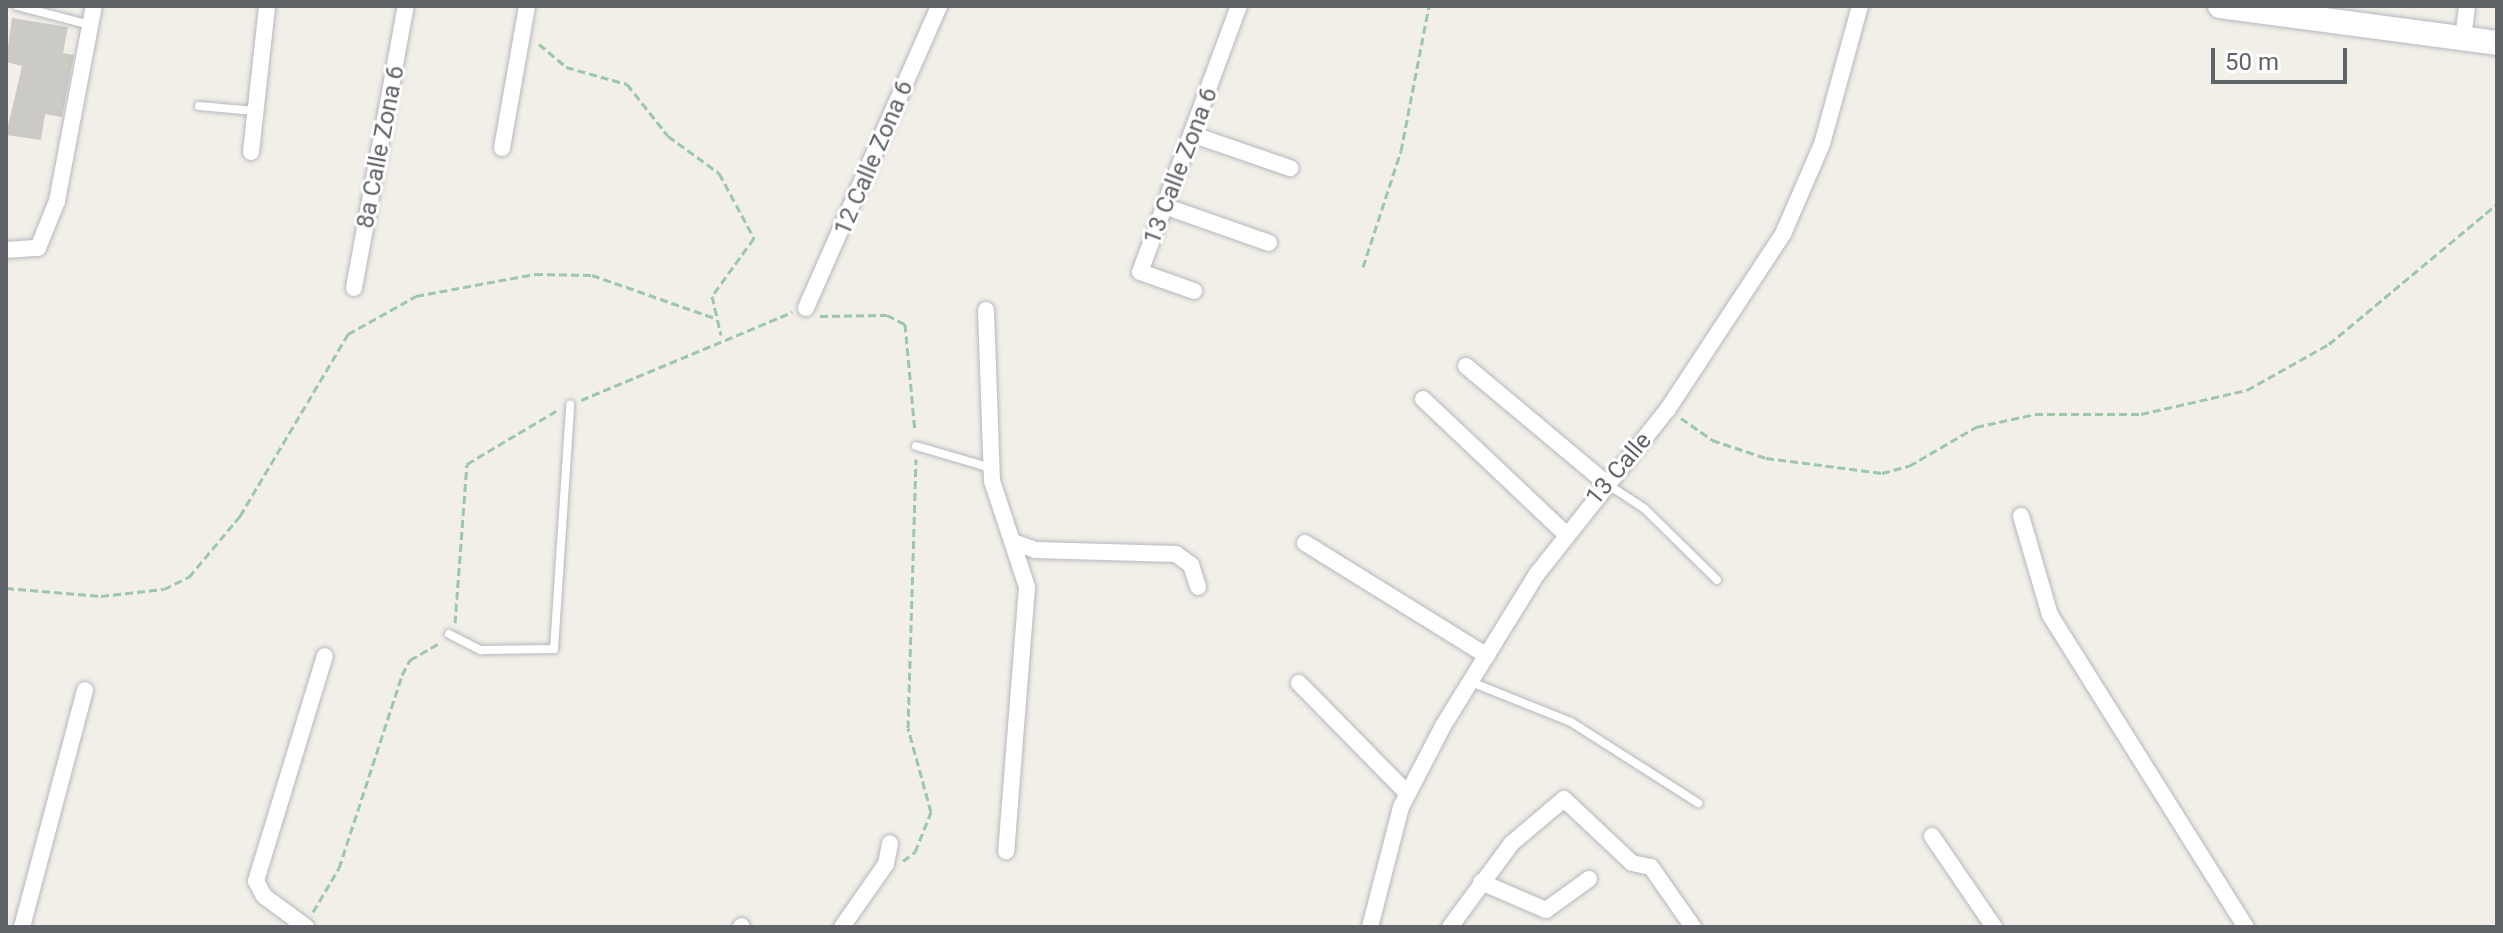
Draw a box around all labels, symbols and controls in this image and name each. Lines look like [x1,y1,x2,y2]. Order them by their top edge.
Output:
scale bar [2215,32,2351,82]
text: 50 m [2225,48,2279,76]
street label: 8a Calle Zona 6 [351,63,411,231]
street label: 12 Calle Zona 6 [828,76,920,240]
street label: 13 Calle Zona 6 [1138,84,1224,248]
street label: 13 Calle [1580,427,1658,511]

